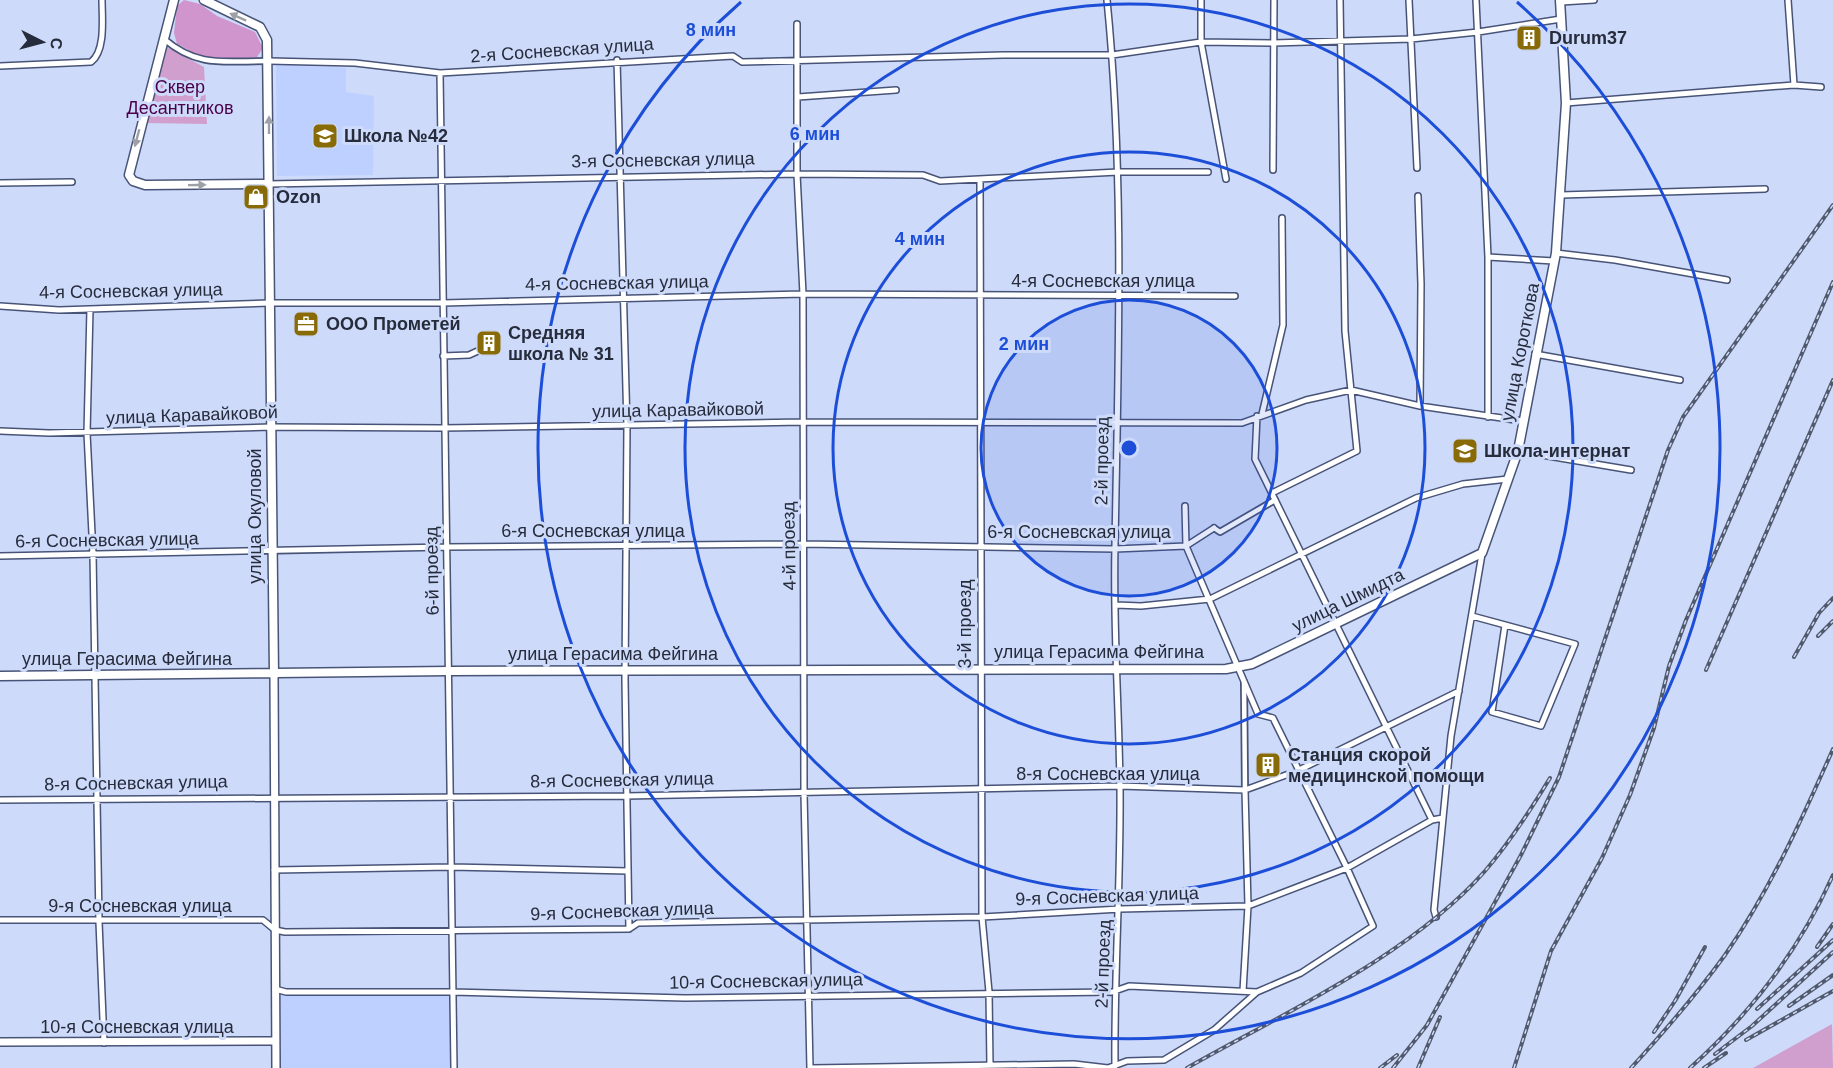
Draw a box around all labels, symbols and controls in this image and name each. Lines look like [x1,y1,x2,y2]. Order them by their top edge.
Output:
north arrow [12,12,72,72]
one-way arrow [230,12,247,21]
text: 8 мин [686,20,736,40]
building icon: Durum37 [1514,23,1544,53]
place label: Durum37 [1549,28,1627,48]
street label: 2-я Сосневская улица [470,34,655,66]
text: С [47,37,65,51]
park label: Сквер Десантников [126,77,234,118]
one-way arrow [264,116,274,135]
school or university icon: Школа №42 [310,121,340,151]
text: 6 мин [790,124,840,144]
place label: Школа №42 [344,126,448,146]
one-way arrow [132,129,141,147]
street label: 3-я Сосневская улица [571,148,756,172]
one-way arrow [188,180,207,190]
shop icon: Ozon [241,182,271,212]
place label: Ozon [276,187,321,207]
text: 4 мин [895,229,945,249]
street label: 4-я Сосневская улица [525,271,710,295]
street label: 4-я Сосневская улица [1011,271,1196,291]
street label: 4-я Сосневская улица [39,279,224,303]
street label: улица Короткова [1497,280,1543,423]
office icon: ООО Прометей [291,309,321,339]
place label: ООО Прометей [326,314,461,334]
place label: Средняя школа № 31 [508,323,614,364]
building icon: Средняя школа № 31 [474,328,504,358]
text: 2 мин [999,334,1049,354]
street label: улица Каравайковой [592,399,764,421]
street label: улица Каравайковой [106,402,278,428]
street label: 2-й проезд [1091,416,1113,506]
school or university icon: Школа-интернат [1450,436,1480,466]
centre of rings [1119,438,1139,458]
place label: Школа-интернат [1484,441,1630,461]
street label: улица Окуловой [245,448,265,584]
street label: 4-й проезд [778,501,800,591]
street label: 6-я Сосневская улица [501,521,686,541]
street label: 6-я Сосневская улица [987,522,1172,542]
street label: 6-й проезд [421,526,443,616]
street label: 6-я Сосневская улица [15,528,200,552]
street label: улица Шмидта [1289,564,1408,636]
street label: 3-й проезд [955,579,975,668]
street label: улица Герасима Фейгина [994,642,1205,662]
street label: улица Герасима Фейгина [508,644,719,664]
street label: улица Герасима Фейгина [22,649,233,669]
place label: Станция скорой медицинской помощи [1288,745,1485,786]
building icon: Станция скорой медицинской помощи [1253,750,1283,780]
street label: 8-я Сосневская улица [1016,764,1201,784]
street label: 8-я Сосневская улица [530,768,715,792]
street label: 8-я Сосневская улица [44,771,229,795]
street label: 9-я Сосневская улица [1015,883,1200,909]
street label: 9-я Сосневская улица [48,896,233,916]
street label: 9-я Сосневская улица [530,898,715,924]
street label: 2-й проезд [1091,919,1115,1009]
street label: 10-я Сосневская улица [669,969,864,993]
street label: 10-я Сосневская улица [40,1017,235,1037]

